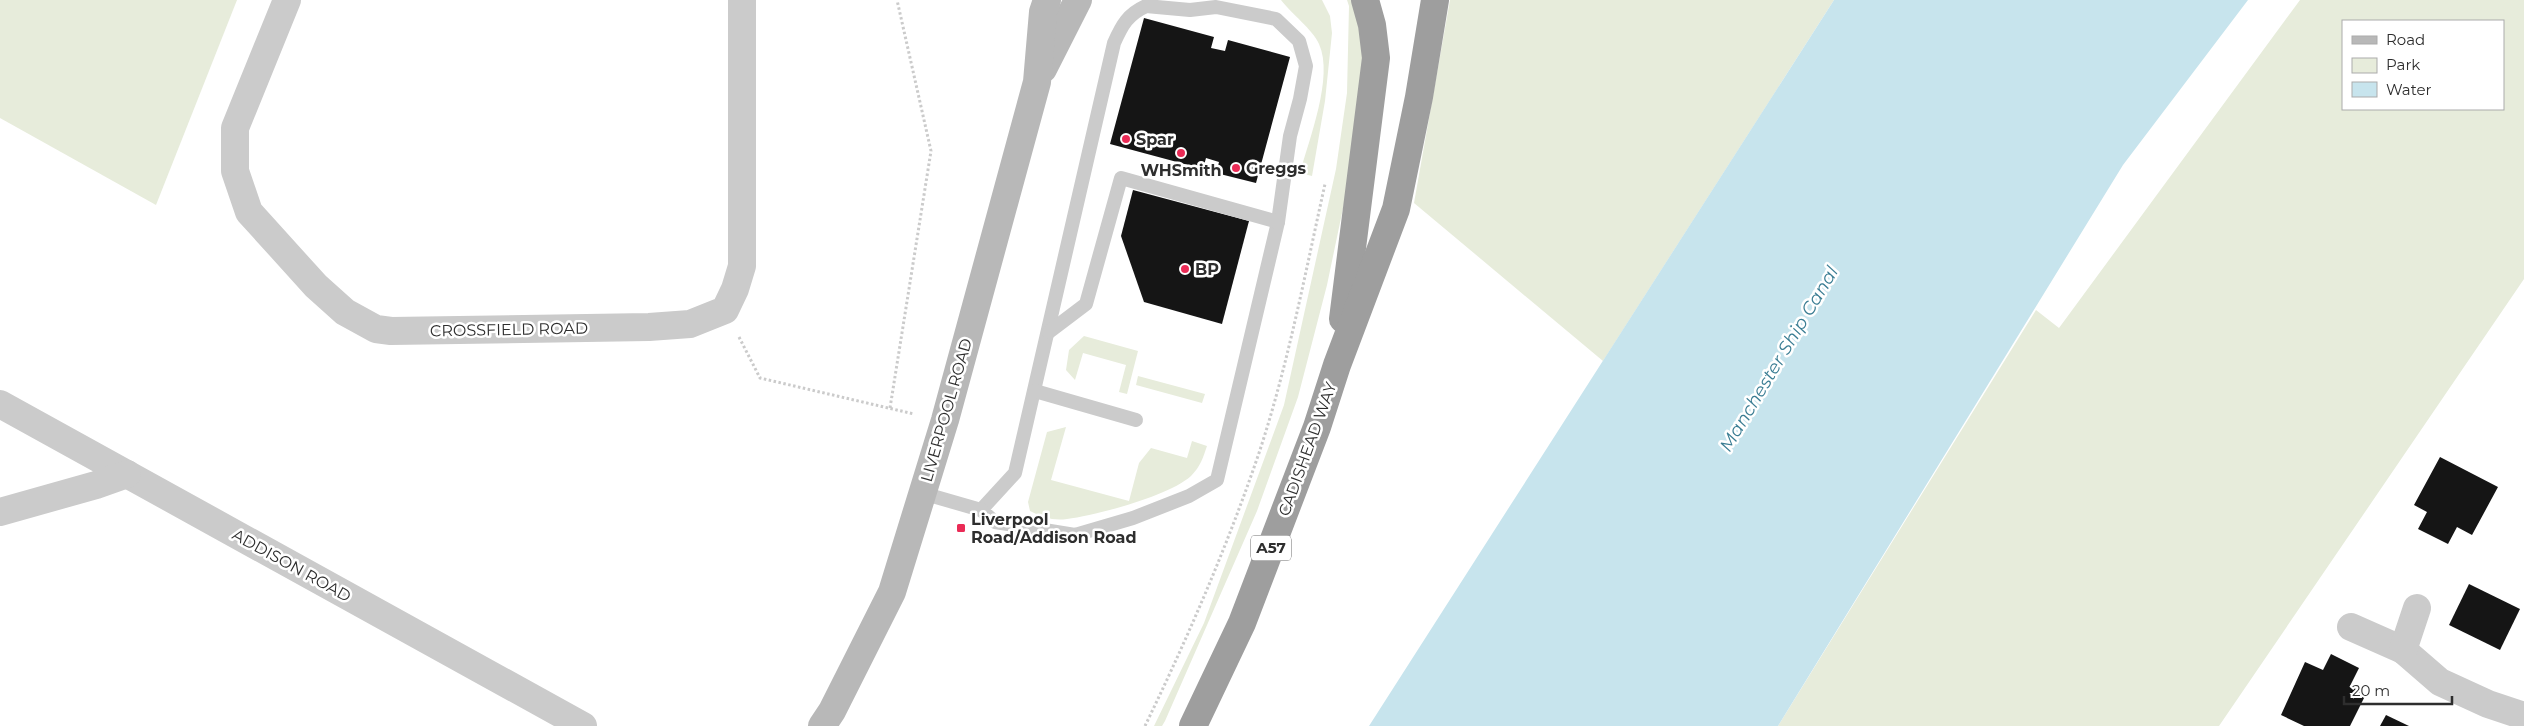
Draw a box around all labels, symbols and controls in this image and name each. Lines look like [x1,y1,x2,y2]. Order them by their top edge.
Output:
legend [2342,20,2504,110]
text: Road [2386,30,2425,49]
text: Park [2386,55,2420,74]
text: Water [2386,80,2432,99]
place label: Spar [1136,130,1174,149]
marker: Spar [1120,133,1132,145]
marker: WHSmith [1175,147,1187,159]
place label: Greggs [1246,159,1307,178]
place label: WHSmith [1140,161,1222,180]
marker: Greggs [1230,162,1242,174]
place label: BP [1195,260,1219,279]
water label: Manchester Ship Canal [1715,262,1843,456]
marker: BP [1179,263,1191,275]
street label: CROSSFIELD ROAD [430,319,588,340]
street label: LIVERPOOL ROAD [917,336,976,484]
street label: CADISHEAD WAY [1274,379,1341,519]
place label: Liverpool Road/Addison Road [971,510,1137,547]
marker: Liverpool Road/Addison Road [955,522,967,534]
street label: ADDISON ROAD [229,525,354,606]
road number: A57 [1251,536,1291,560]
scale bar [2344,674,2452,706]
text: 20 m [2352,681,2390,700]

